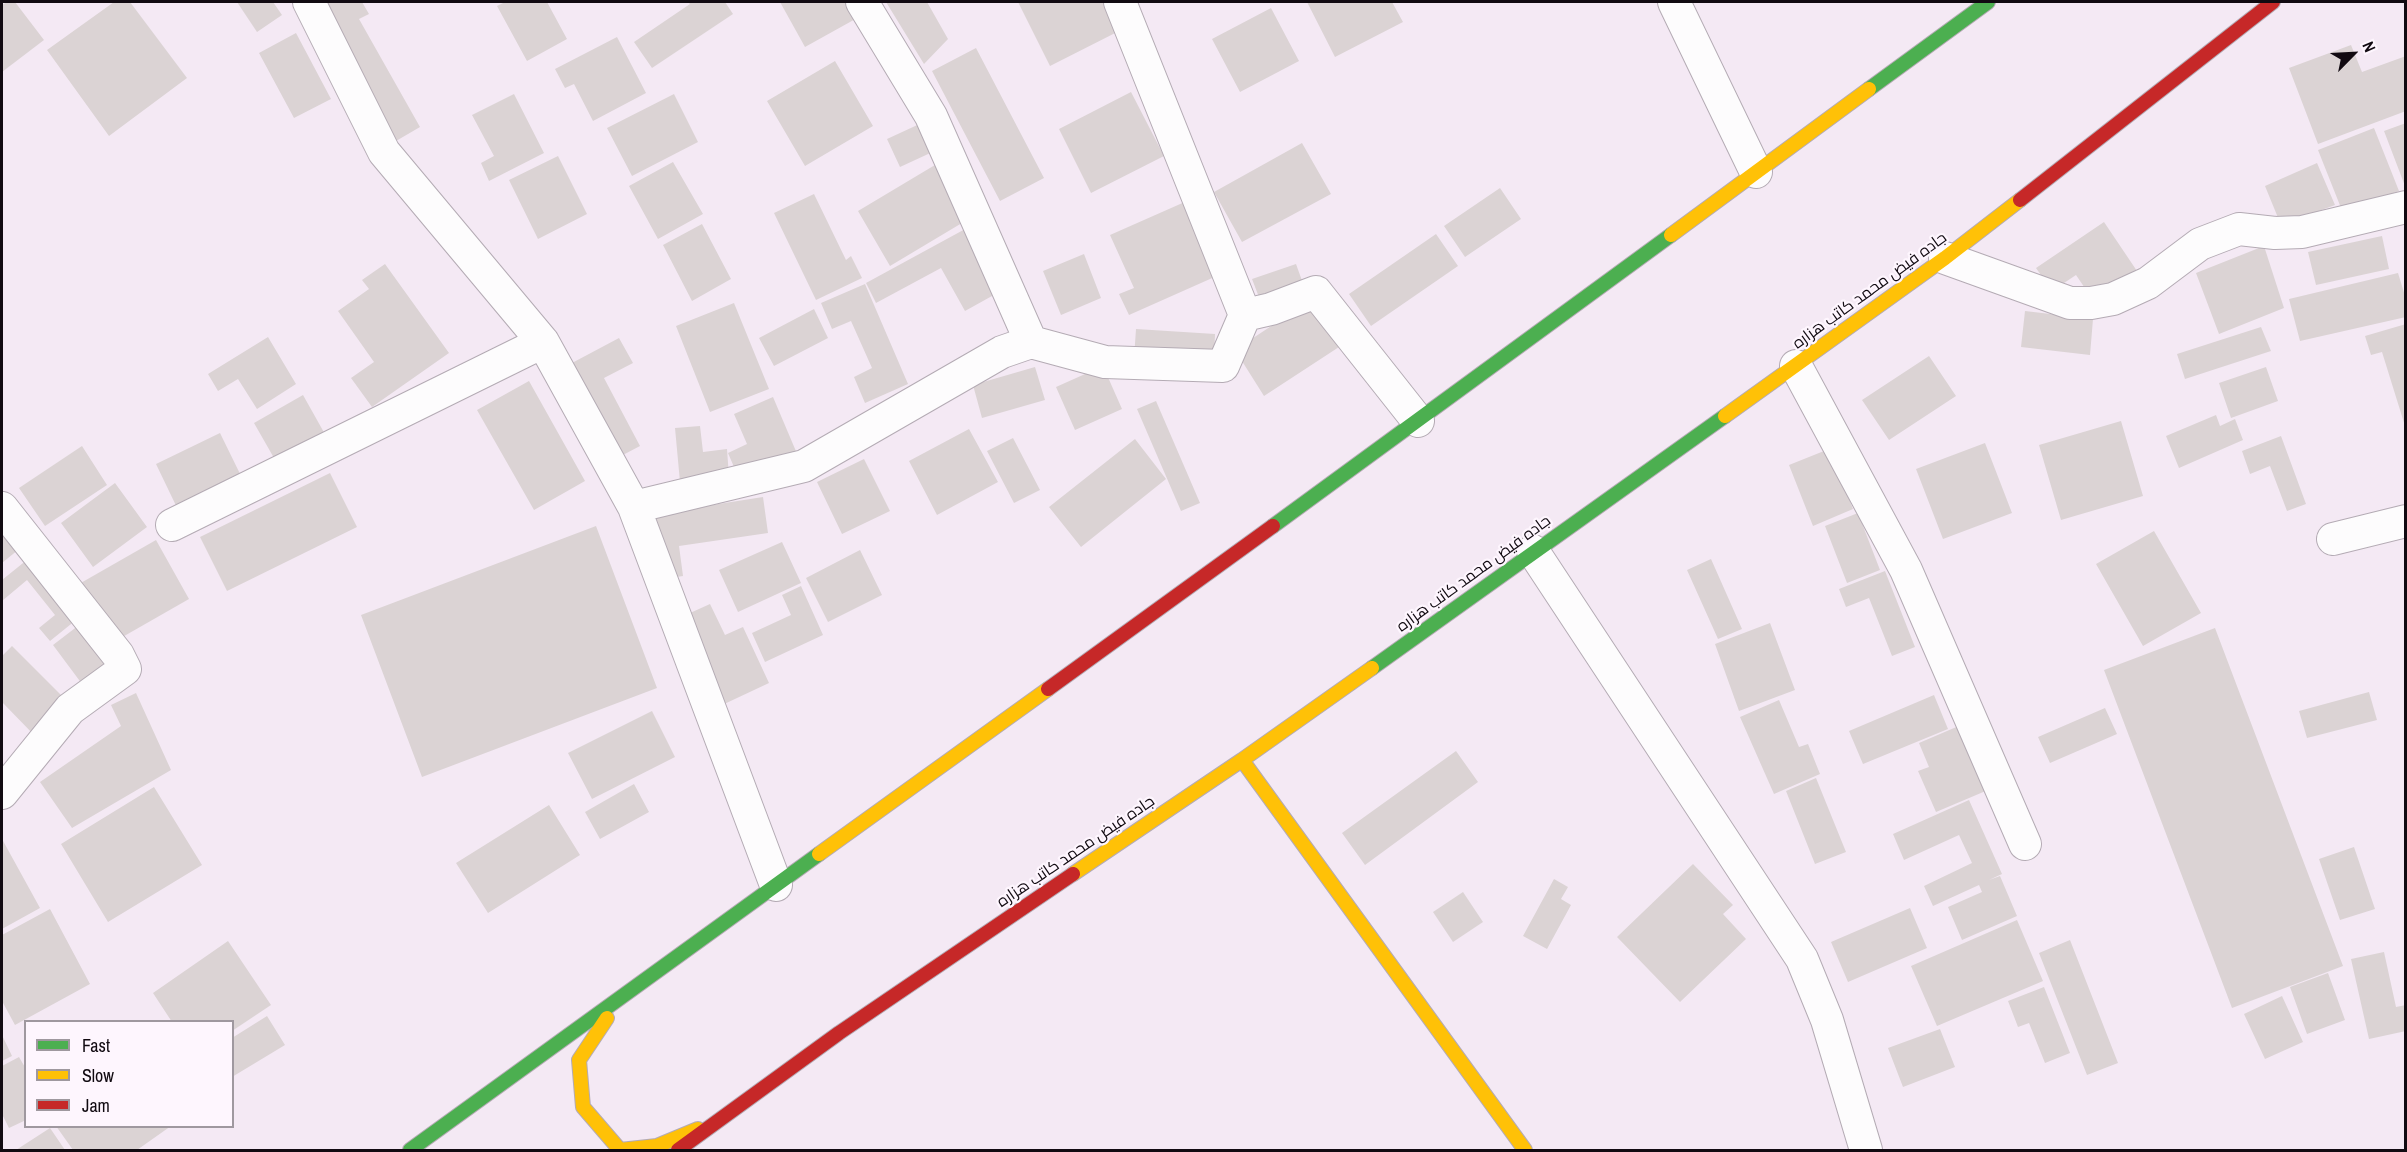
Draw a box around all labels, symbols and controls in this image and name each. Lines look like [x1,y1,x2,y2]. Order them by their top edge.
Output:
north arrow [2323,24,2383,84]
text: N [2357,38,2381,55]
street label: جاده فیض محمد کاتب هزاره [1789,229,1951,353]
street label: جاده فیض محمد کاتب هزاره [1393,512,1555,636]
street label: جاده فیض محمد کاتب هزاره [994,792,1158,912]
legend [24,1020,234,1128]
text: Fast [82,1033,110,1058]
text: Slow [82,1063,114,1088]
text: Jam [82,1093,110,1118]

